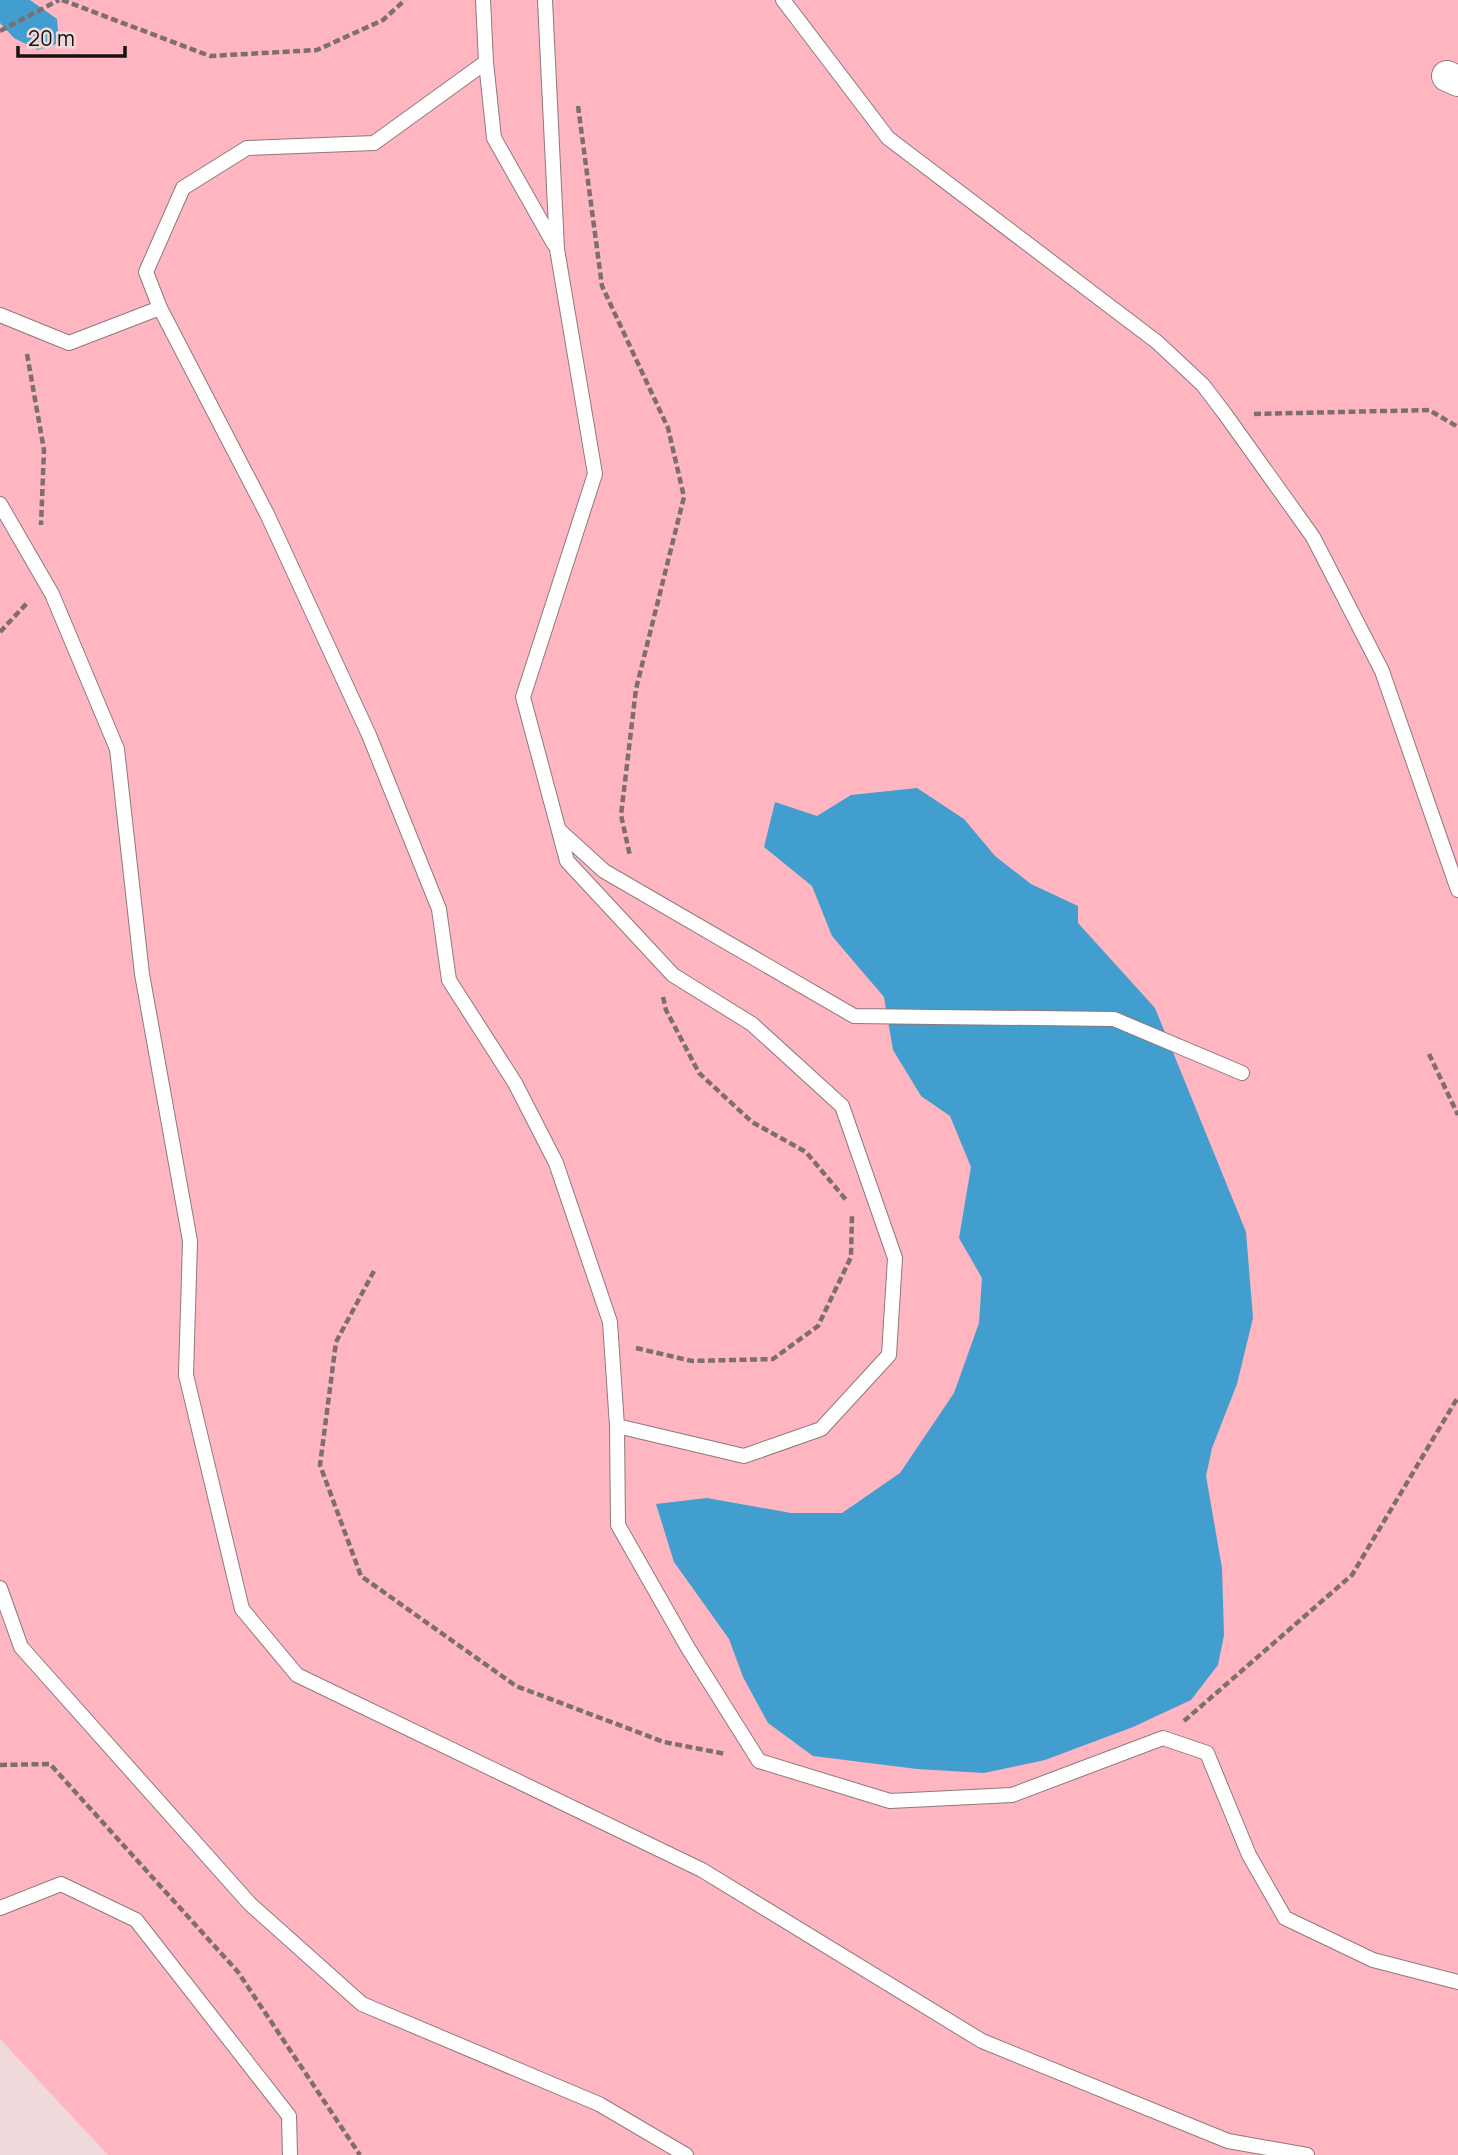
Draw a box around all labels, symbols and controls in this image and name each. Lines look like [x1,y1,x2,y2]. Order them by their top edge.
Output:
scale bar [18,14,124,58]
text: 20 m [28,24,75,52]

